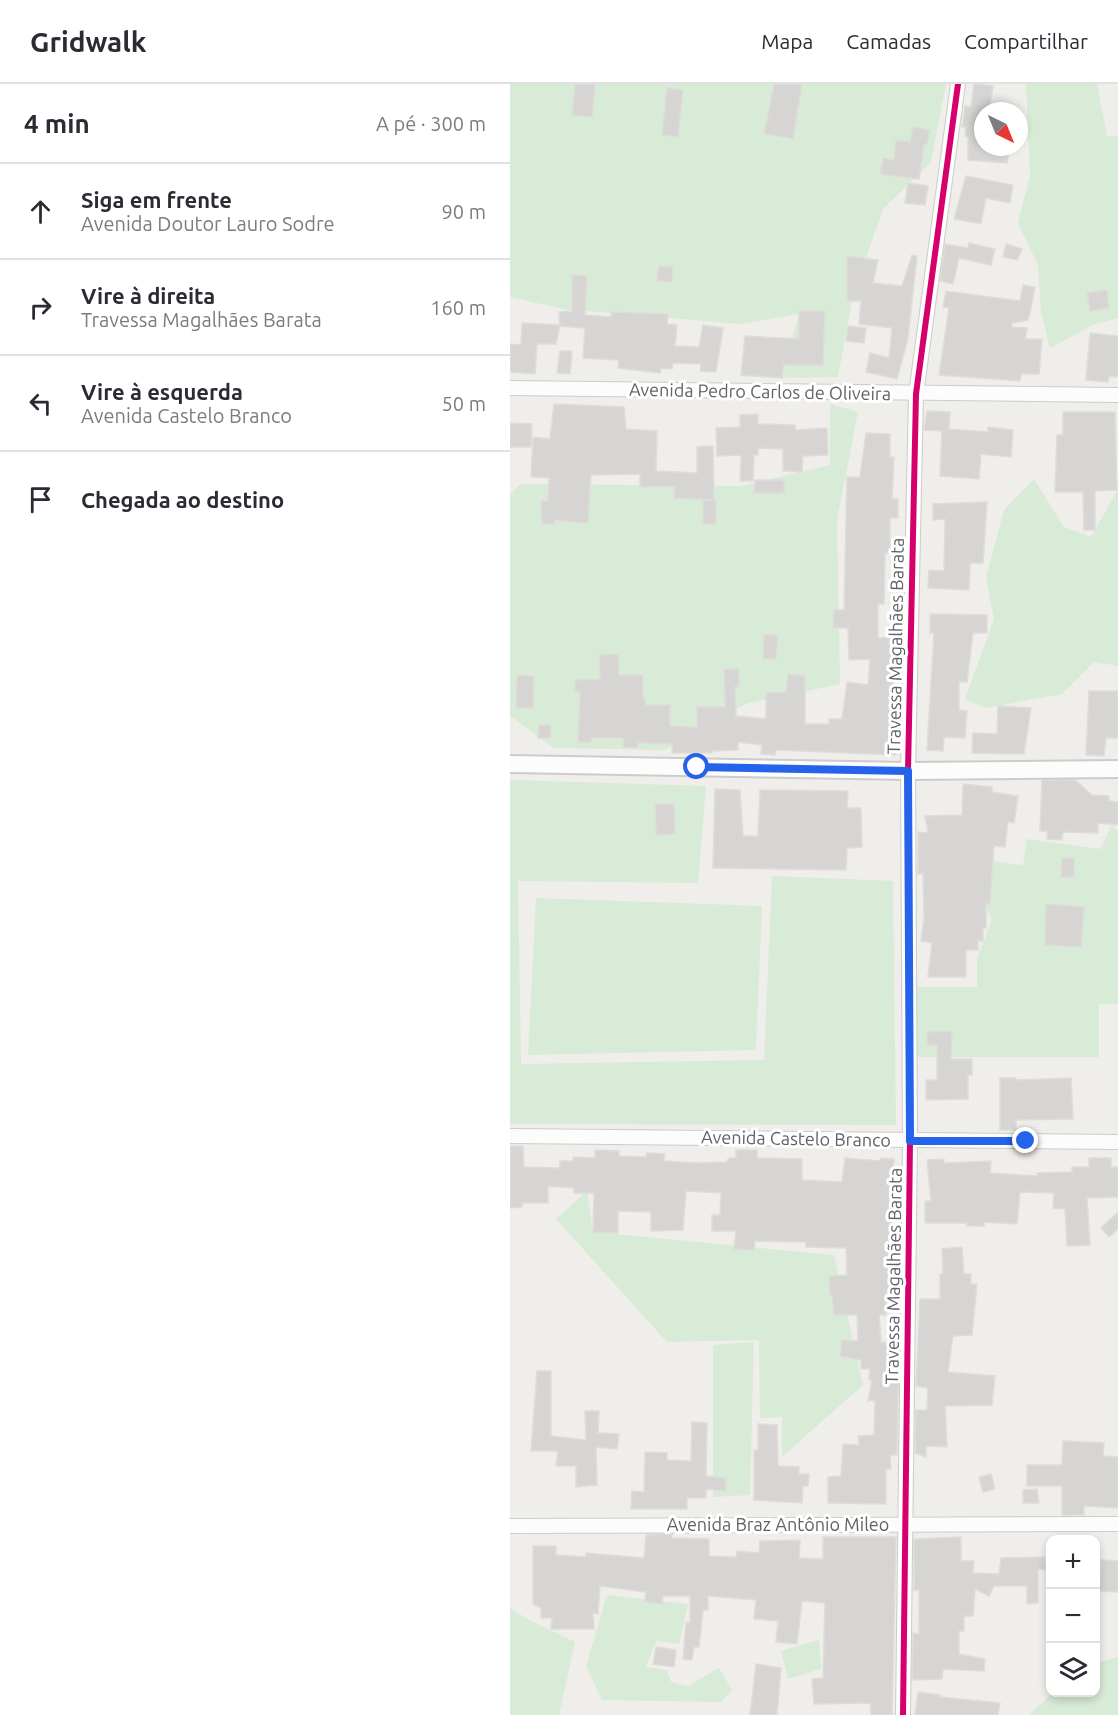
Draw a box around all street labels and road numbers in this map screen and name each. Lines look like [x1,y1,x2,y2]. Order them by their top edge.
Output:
street label: Avenida Pedro Carlos de Oliveira [629,379,891,403]
street label: Travessa Magalhães Barata [883,537,907,755]
street label: Avenida Castelo Branco [701,1126,891,1150]
street label: Travessa Magalhães Barata [881,1167,905,1385]
street label: Avenida Braz Antônio Mileo [667,1514,889,1534]

